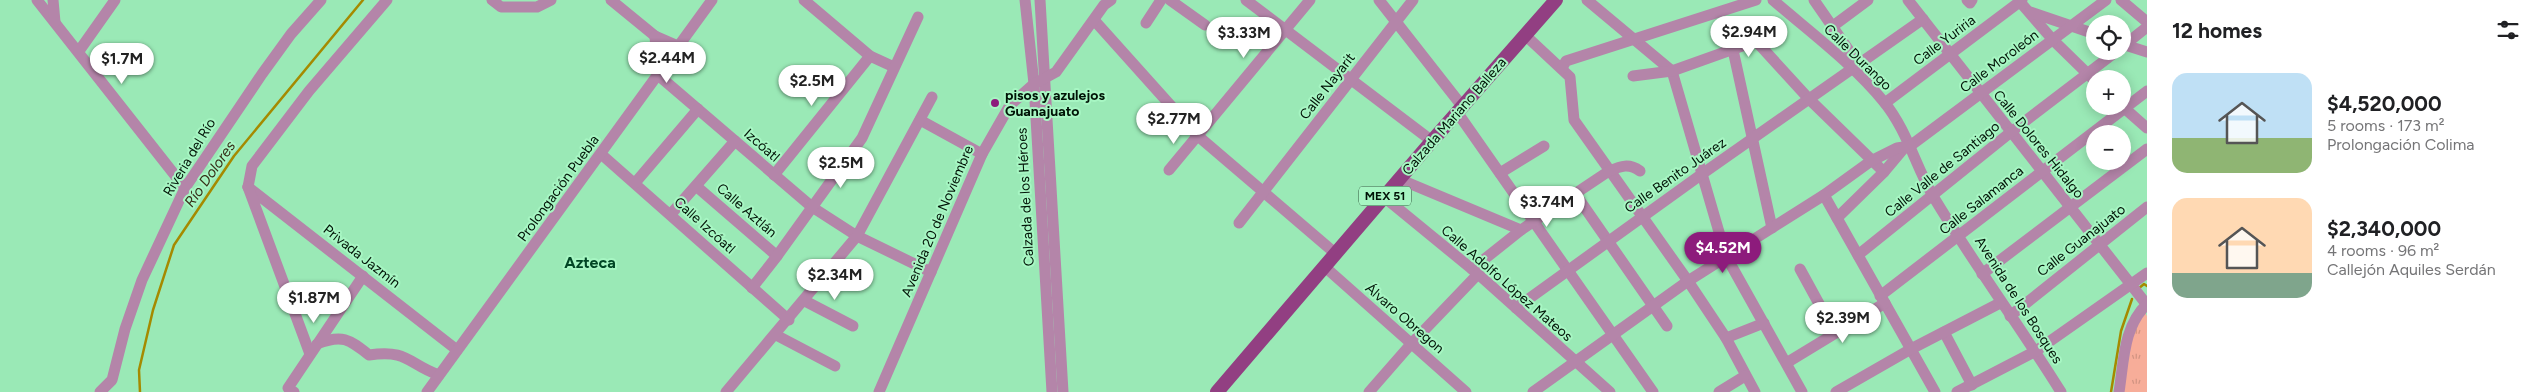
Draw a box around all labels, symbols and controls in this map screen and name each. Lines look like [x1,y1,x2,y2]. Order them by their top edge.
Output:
street label: Calle Yuriria [1910,12,1979,69]
pin: $2.94M [1708,15,1790,58]
map controls [2086,15,2131,170]
button: locate [2086,15,2131,60]
icon: filters [2494,16,2522,44]
pin: $3.33M [1203,17,1285,59]
text: 12 homes [2172,18,2262,43]
street label: Calle Durango [1820,21,1895,94]
text: $2.94M [1721,22,1777,41]
text: $3.33M [1217,23,1271,42]
street label: Calle Moroleón [1957,26,2042,96]
pin: $1.7M [87,42,157,85]
pin: $2.44M [626,42,708,84]
text: $2.44M [639,48,695,67]
text: $1.7M [101,49,143,68]
street label: Calle Nayarit [1296,50,1359,123]
street label: Calzada Mariano Balleza [1399,54,1510,179]
pin: $2.5M [777,64,847,107]
button: + [2086,70,2131,115]
text: $2.5M [789,71,835,90]
place label: pisos y azulejos Guanajuato [1005,87,1105,120]
street label: Calle Dolores Hidalgo [1990,87,2087,202]
text: $4,520,000 [2327,91,2442,116]
icon: home [2212,93,2272,153]
marker: pisos y azulejos Guanajuato [989,97,1001,109]
pin: $2.77M [1133,102,1215,145]
text: $2.77M [1147,109,1201,128]
street label: Riveria del Río [160,115,219,199]
text: 5 rooms · 173 m² [2327,116,2444,135]
street label: Calle Valle de Santiago [1881,118,2003,221]
street label: Izcóatl [740,125,783,166]
button: − [2086,125,2131,170]
street label: Calzada de los Héroes [1013,127,1038,267]
street label: Prolongación Puebla [514,132,603,245]
street label: Calle Benito Juárez [1621,134,1729,217]
text: Prolongación Colima [2327,135,2475,154]
water label: Río Dolores [181,137,239,211]
street label: Avenida 20 de Noviembre [898,143,977,300]
pin: $2.5M [806,146,876,189]
text: $2.5M [818,153,864,172]
street label: Calle Salamanca [1936,162,2027,239]
street label: Calle Aztlán [713,180,780,241]
pin: $3.74M [1506,186,1588,228]
road number: MEX 51 [1359,187,1411,206]
text: $3.74M [1520,192,1574,211]
street label: Calle Izcóatl [671,194,739,257]
street label: Calle Guanajuato [2034,201,2129,280]
text: $2,340,000 [2327,216,2441,241]
icon: home [2212,218,2272,278]
street label: Privada Jazmín [320,221,404,292]
street label: Calle Adolfo López Mateos [1438,222,1576,345]
pin: $4.52M [1682,232,1764,274]
street label: Avenida de los Bosques [1971,234,2066,367]
text: $4.52M [1695,238,1751,257]
text: 4 rooms · 96 m² [2327,241,2439,260]
district label: Azteca [564,253,616,272]
pin: $2.34M [794,258,876,301]
text: Callejón Aquiles Serdán [2327,260,2496,279]
text: $2.34M [808,265,862,284]
street label: Álvaro Obregon [1362,280,1448,357]
pin: $1.87M [273,282,355,324]
text: $1.87M [288,288,340,307]
pin: $2.39M [1802,302,1884,344]
text: $2.39M [1816,308,1870,327]

